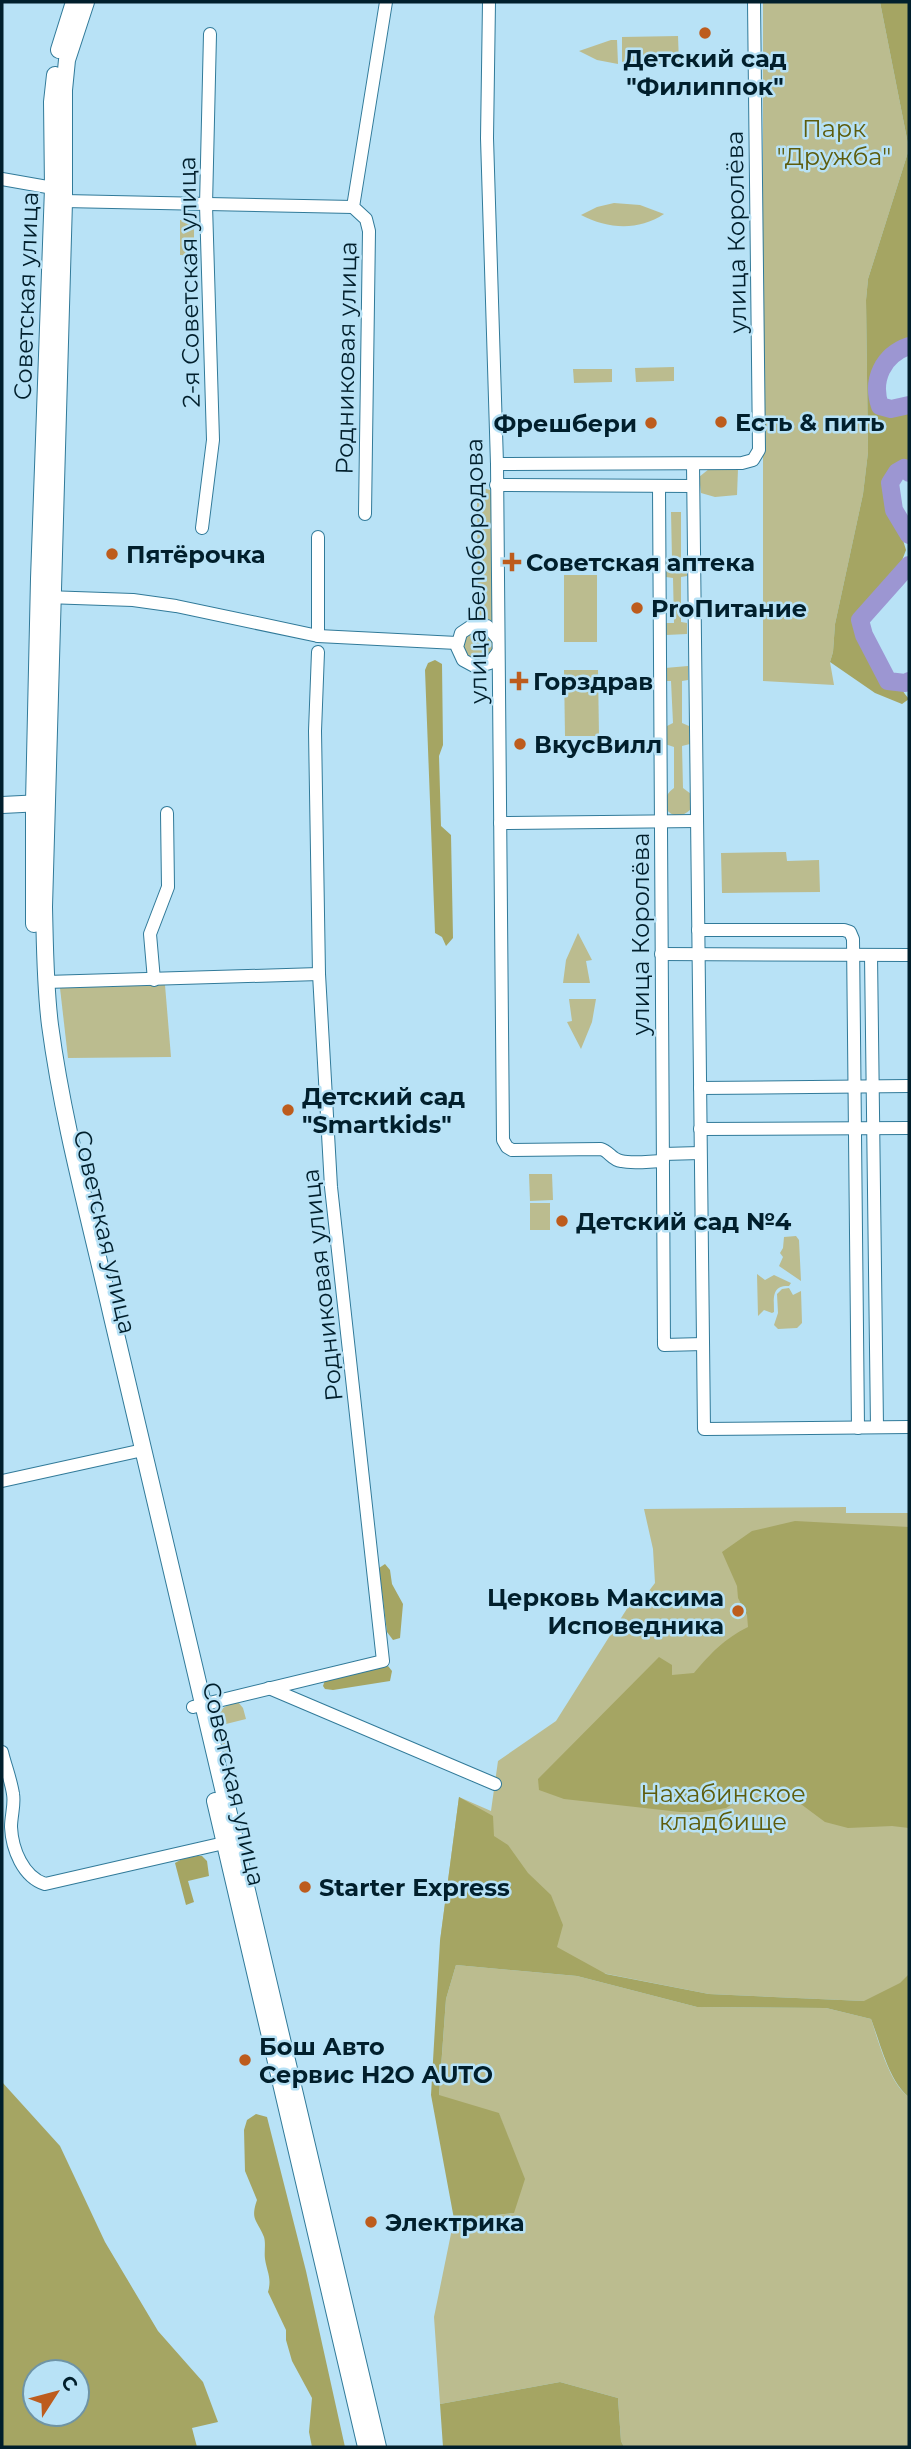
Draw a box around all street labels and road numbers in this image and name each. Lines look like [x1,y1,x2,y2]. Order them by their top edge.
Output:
street label: улица Королёва [720,130,752,335]
street label: 2-я Советская улица [172,156,206,408]
street label: Советская улица [8,191,44,401]
street label: Родниковая улица [329,241,363,475]
street label: улица Белобородова [459,438,493,705]
street label: улица Королёва [626,833,655,1036]
street label: Советская улица [67,1127,143,1337]
street label: Родниковая улица [295,1167,349,1403]
street label: Советская улица [196,1679,272,1889]

